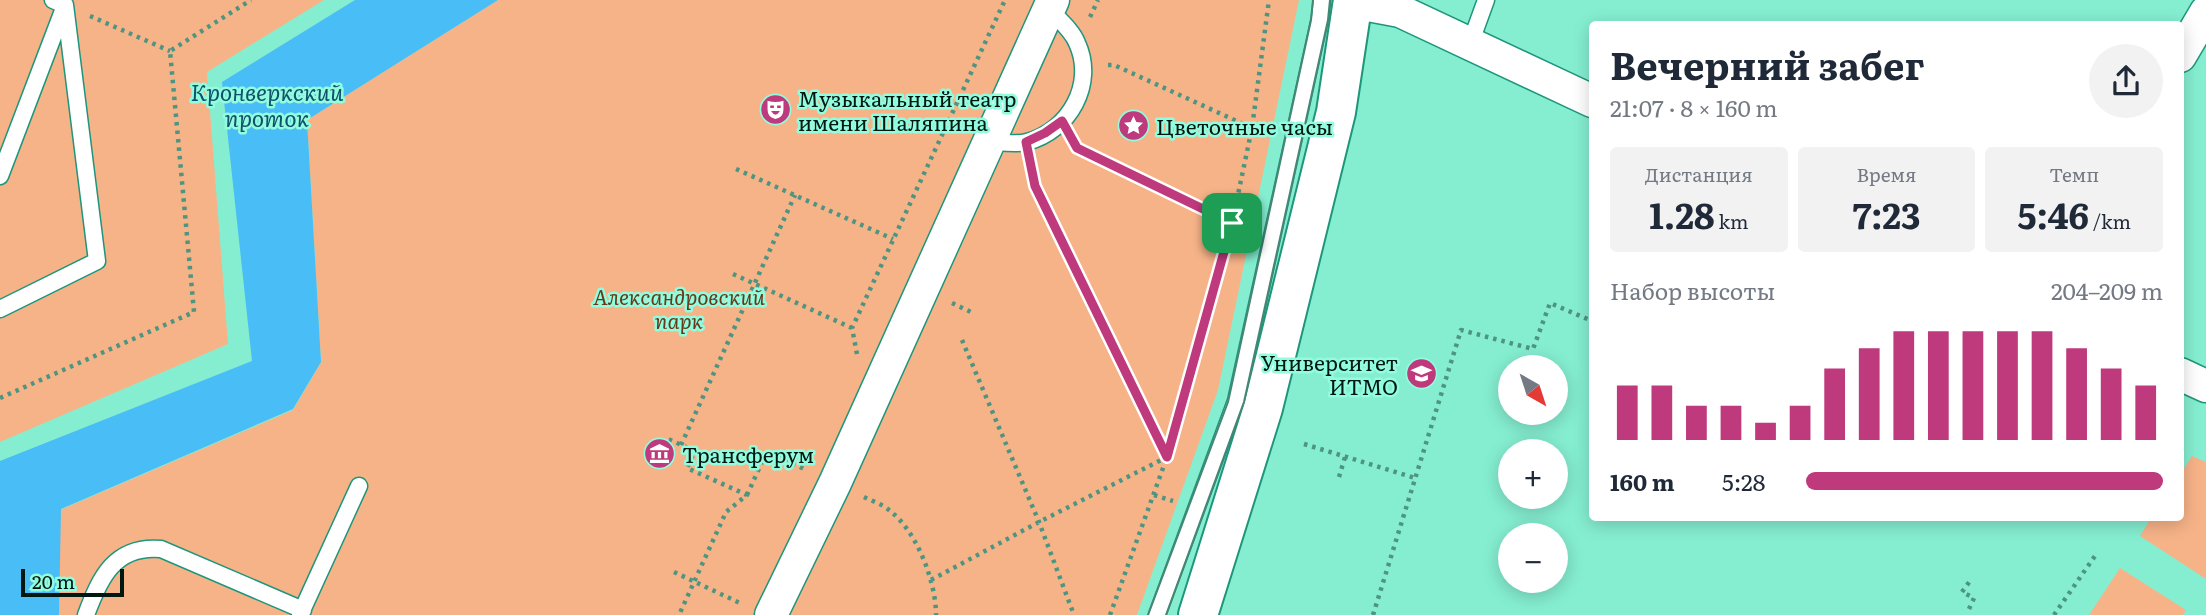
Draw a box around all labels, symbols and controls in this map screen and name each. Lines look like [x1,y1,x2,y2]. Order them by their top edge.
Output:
text: Вечерний забег [1610,35,1924,92]
button: share [2089,44,2163,118]
water label: Кронверкский проток [191,74,344,134]
place label: Музыкальный театр имени Шаляпина [798,82,1016,137]
text: 21:07 · 8 × 160 m [1610,90,1778,124]
theatre icon: Музыкальный театр имени Шаляпина [758,92,792,126]
place icon: Цветочные часы [1116,108,1150,142]
place label: Цветочные часы [1156,110,1333,141]
text: Дистанция [1645,160,1753,188]
text: Время [1856,160,1917,188]
text: Темп [2049,160,2099,188]
text: 1.28 [1649,188,1715,240]
text: 7:23 [1852,188,1921,240]
text: 5:46 [2017,188,2089,240]
pin [1202,193,1262,253]
icon: arrive [1213,204,1251,242]
text: km [1715,207,1748,235]
text: /km [2089,207,2131,235]
text: Набор высоты [1610,273,1775,307]
text: 204–209 m [2051,273,2163,307]
park label: Александровский парк [593,280,765,335]
place label: Университет ИТМО [1261,346,1398,401]
north arrow [1498,355,1568,425]
map controls [1498,355,1568,593]
school or university icon: Университет ИТМО [1404,356,1438,390]
museum icon: Трансферум [642,436,676,470]
place label: Трансферум [682,438,814,469]
button: + [1498,439,1568,509]
text: 160 m [1610,464,1675,498]
text: 5:28 [1722,464,1765,498]
button: − [1498,523,1568,593]
scale bar [21,566,124,598]
text: 20 m [32,567,75,595]

